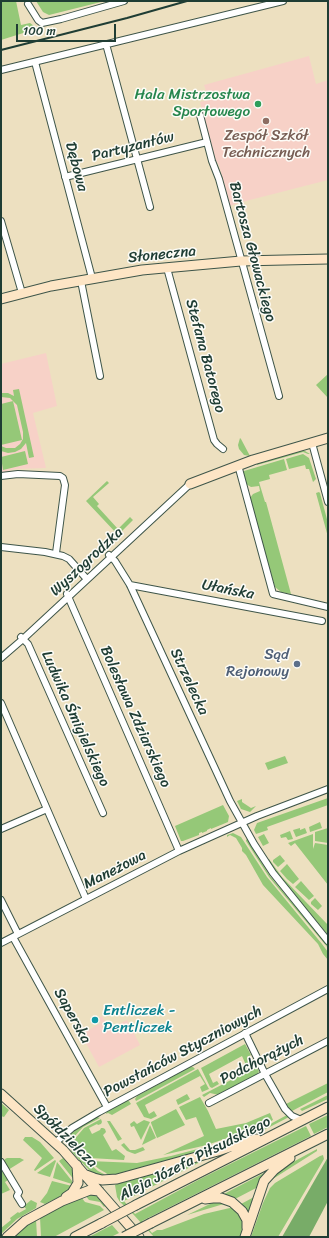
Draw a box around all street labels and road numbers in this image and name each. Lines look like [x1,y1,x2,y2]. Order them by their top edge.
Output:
street label: Partyzantów [90,128,176,166]
street label: Dębowa [61,140,91,194]
street label: Bartosza Głowackiego [225,180,279,324]
street label: Słoneczna [127,242,197,268]
street label: Stefana Batorego [181,297,229,415]
street label: Wyszogrodzka [47,524,127,600]
street label: Ułańska [200,576,256,604]
street label: Bolesława Zdziarskiego [96,643,174,791]
street label: Strzelecka [166,646,212,718]
street label: Ludwika Śmigielskiego [37,648,113,790]
street label: Maneżowa [81,847,149,893]
street label: Saperska [49,985,95,1047]
street label: Powstańców Styczniowych [101,1003,265,1101]
street label: Podchorążych [217,1031,307,1089]
street label: Spółdzielcza [29,1100,101,1172]
street label: Aleja Józefa Piłsudskiego [116,1113,274,1205]

